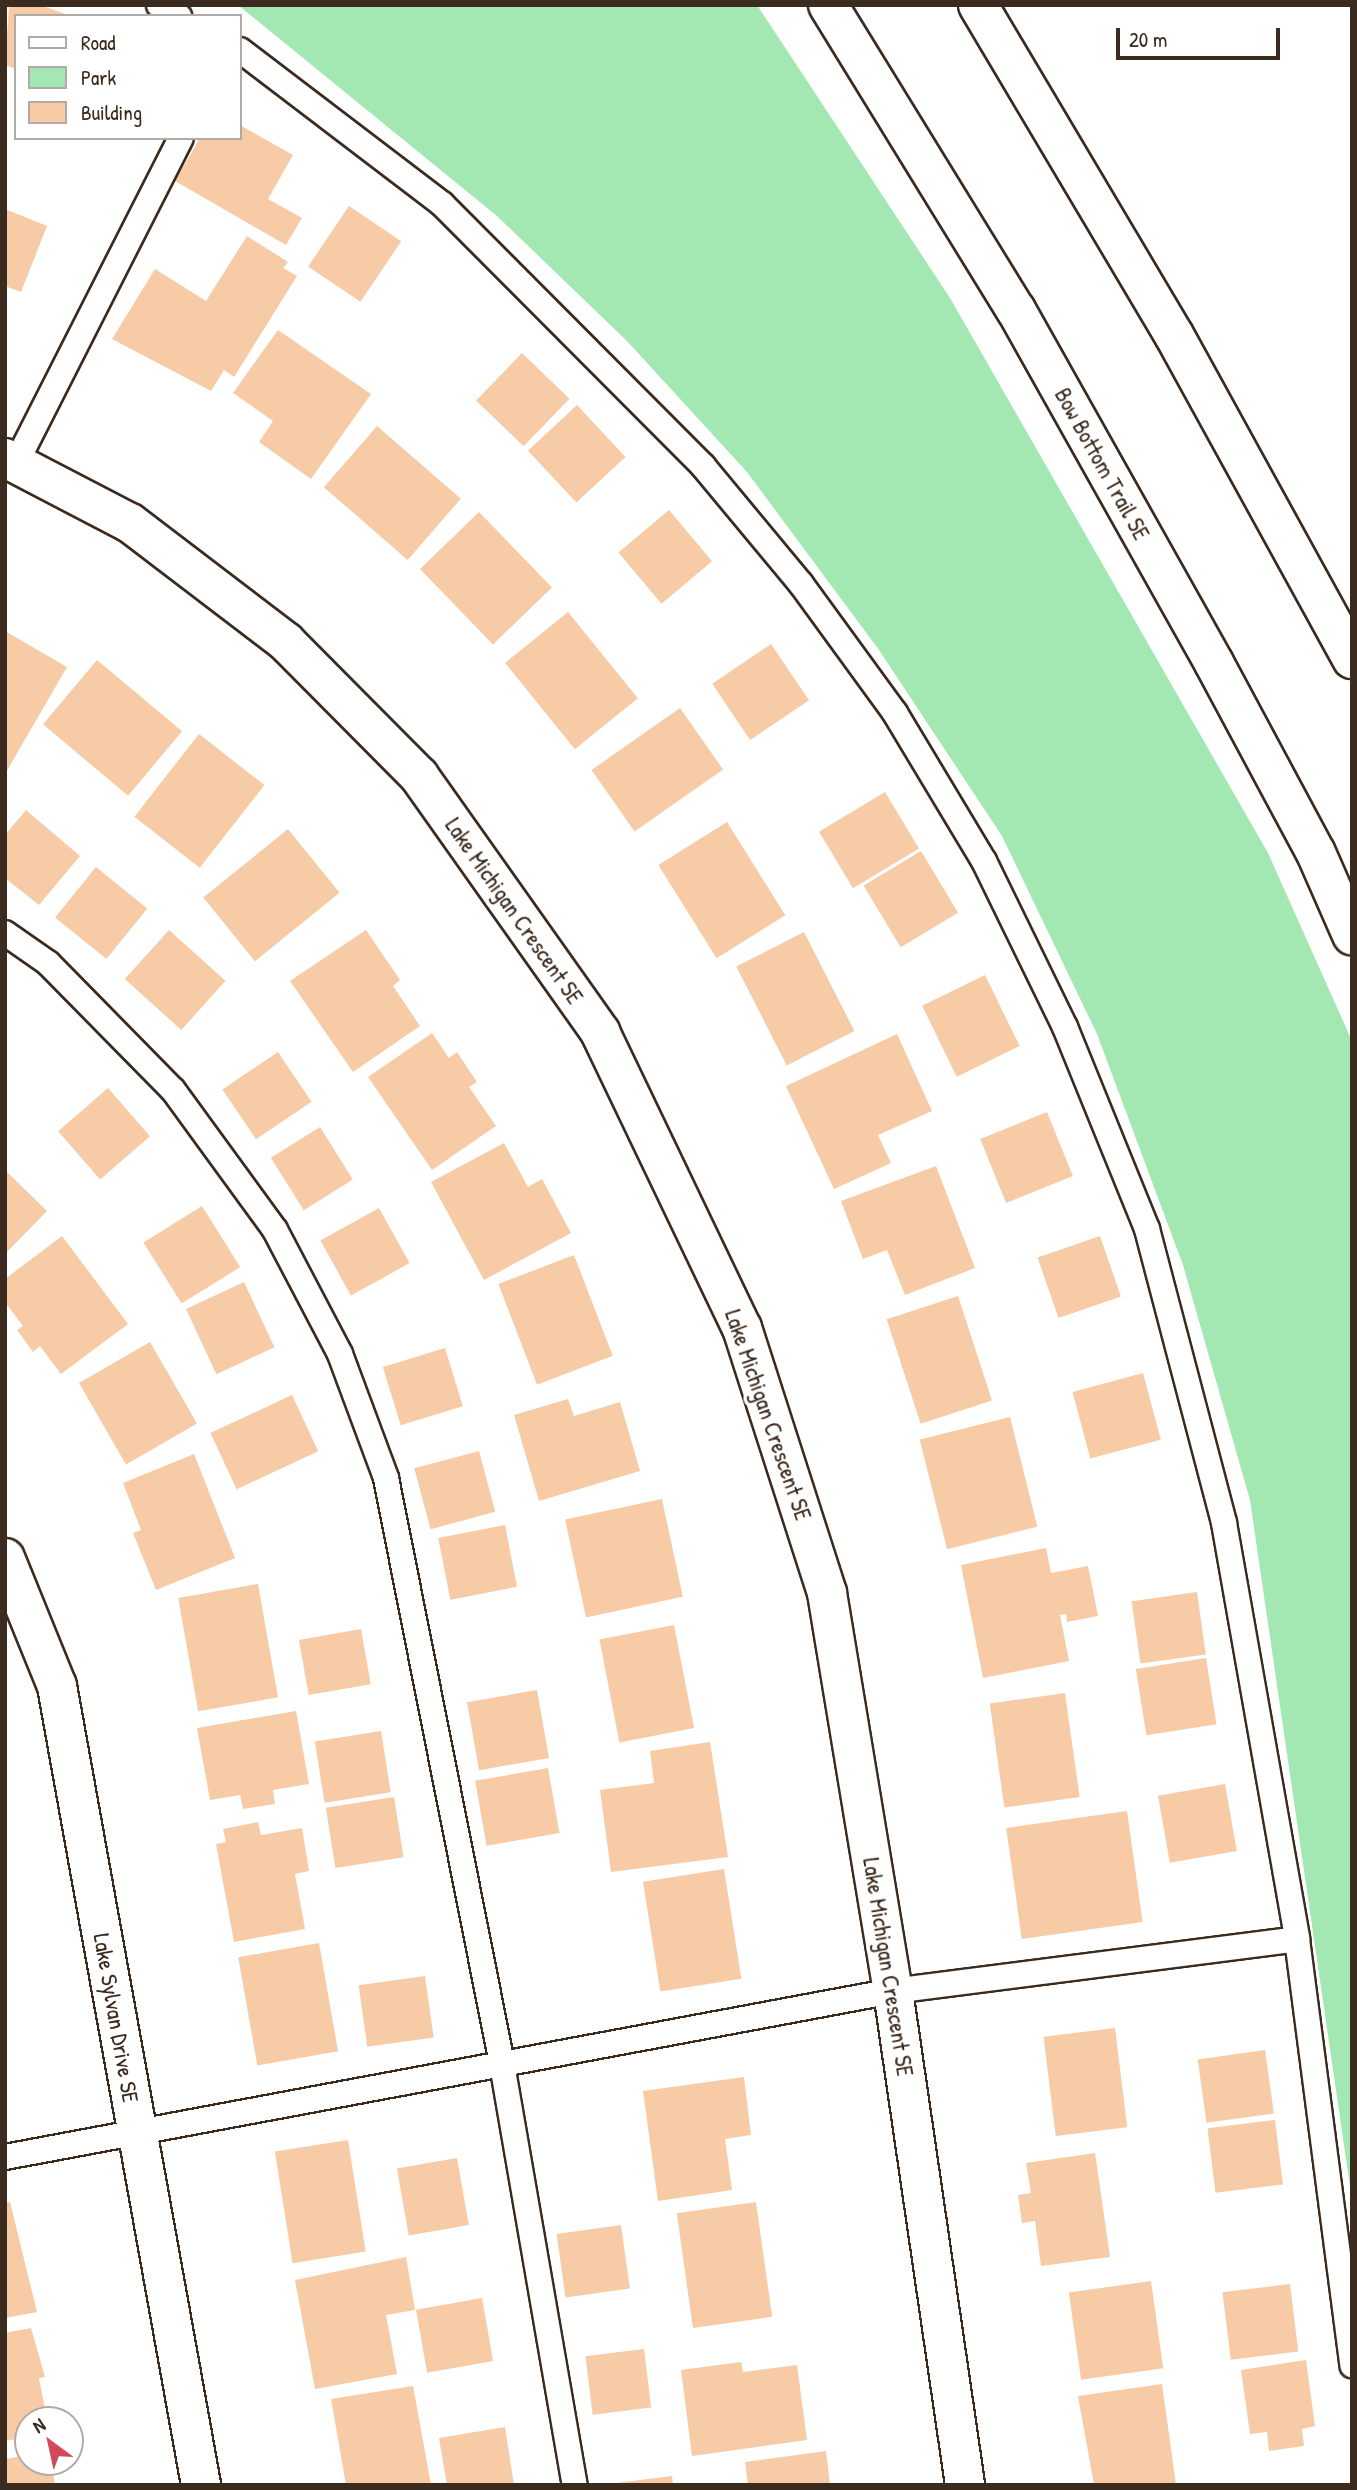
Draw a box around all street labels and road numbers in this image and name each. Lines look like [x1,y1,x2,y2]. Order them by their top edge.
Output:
street label: Bow Bottom Trail SE [1049,383,1155,545]
street label: Lake Michigan Crescent SE [439,813,589,1009]
street label: Lake Michigan Crescent SE [719,1306,817,1524]
street label: Lake Michigan Crescent SE [857,1856,919,2078]
street label: Lake Sylvan Drive SE [88,1931,144,2105]

